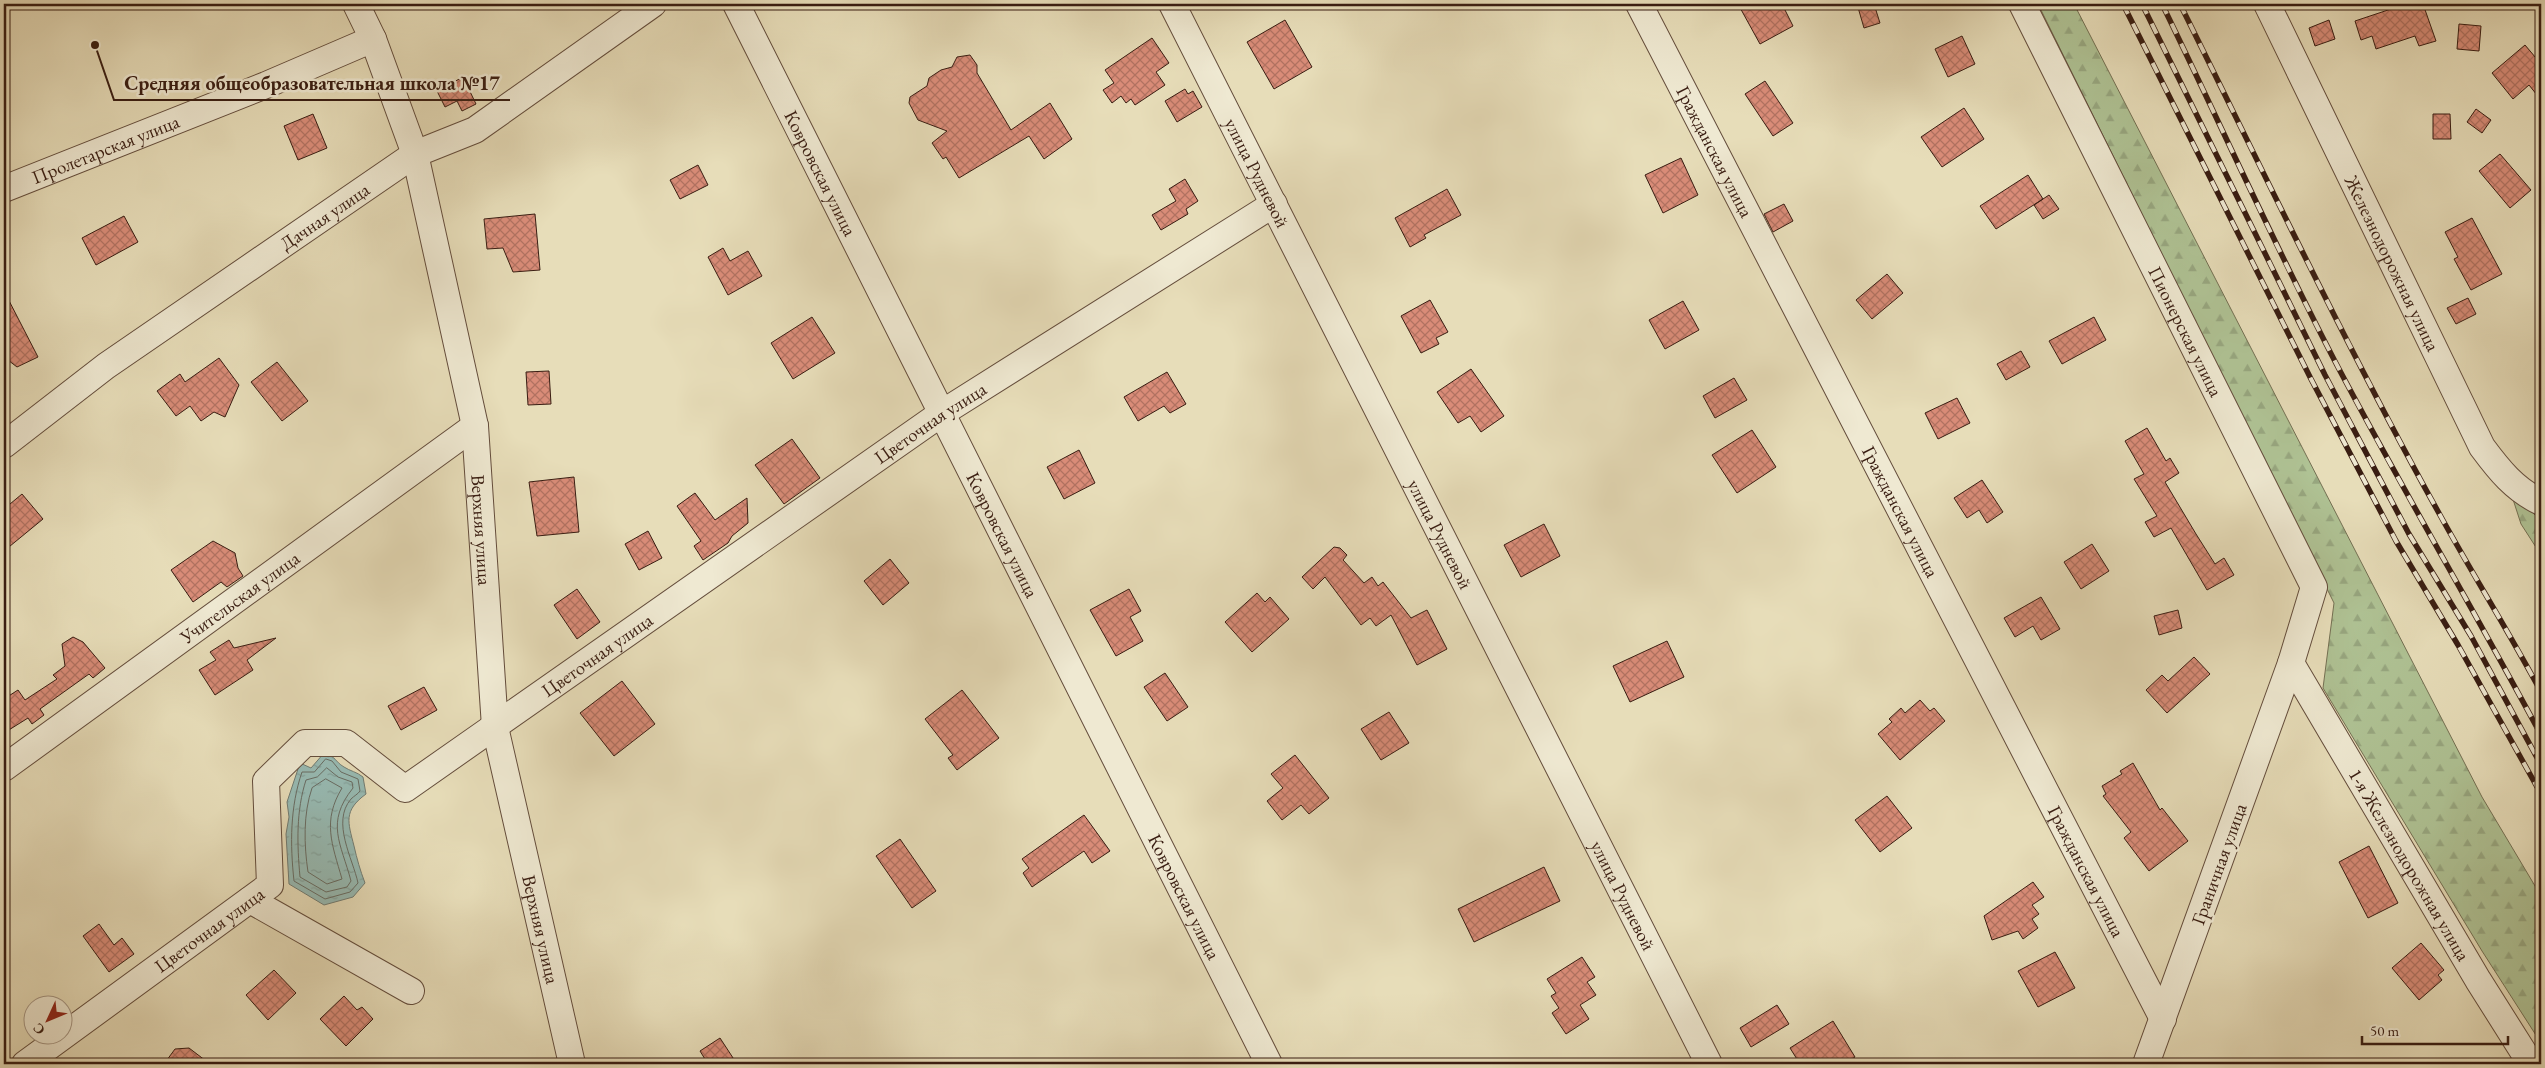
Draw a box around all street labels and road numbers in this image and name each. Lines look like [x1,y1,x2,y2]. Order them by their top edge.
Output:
street label: Гражданская улица [1671,81,1760,222]
street label: Ковровская улица [779,106,863,240]
street label: Пролетарская улица [28,108,183,189]
street label: улица Рудневой [1219,113,1296,232]
street label: Железнодорожная улица [2339,170,2446,356]
street label: Дачная улица [275,176,375,256]
street label: Пионерская улица [2143,262,2229,401]
street label: Цветочная улица [869,376,991,469]
street label: Гражданская улица [1857,441,1945,582]
street label: Ковровская улица [961,468,1045,602]
street label: Верхняя улица [466,474,498,587]
street label: улица Рудневой [1402,475,1479,593]
street label: Учительская улица [174,545,305,649]
street label: Цветочная улица [536,607,658,702]
street label: 1-я Железнодорожная улица [2343,764,2477,966]
street label: Граничная улица [2185,799,2253,928]
street label: Гражданская улица [2042,801,2131,942]
street label: Ковровская улица [1143,829,1227,964]
street label: улица Рудневой [1585,836,1662,954]
street label: Верхняя улица [517,872,566,987]
street label: Цветочная улица [149,881,269,978]

